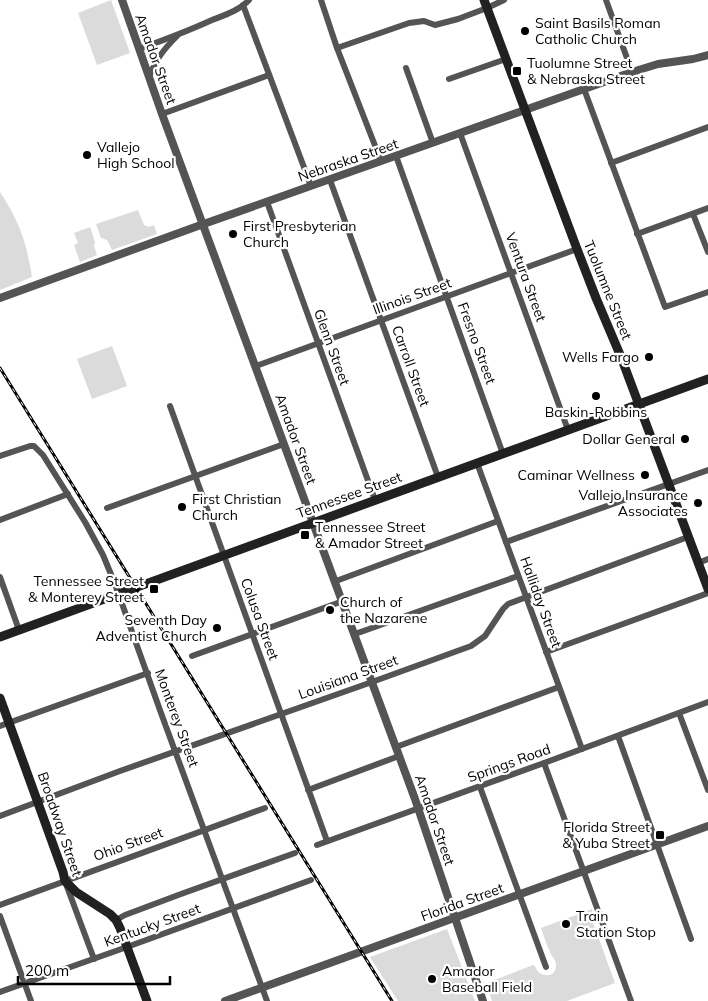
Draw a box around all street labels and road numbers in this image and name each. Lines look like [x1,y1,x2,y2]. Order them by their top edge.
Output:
street label: Amador Street [131,11,181,107]
street label: Nebraska Street [296,134,401,186]
street label: Ventura Street [502,230,550,324]
street label: Tuolumne Street [580,238,636,342]
street label: Illinois Street [370,273,454,319]
street label: Fresno Street [454,300,500,387]
street label: Glenn Street [310,306,354,388]
street label: Carroll Street [388,323,434,409]
street label: Amador Street [271,391,321,487]
street label: Tennessee Street [294,468,404,522]
street label: Halliday Street [516,554,566,650]
street label: Colusa Street [237,575,283,663]
street label: Louisiana Street [296,651,400,703]
street label: Monterey Street [151,667,203,770]
street label: Springs Road [465,740,553,786]
street label: Broadway Street [34,769,86,879]
street label: Amador Street [411,772,459,868]
street label: Ohio Street [91,823,165,865]
street label: Florida Street [418,879,506,925]
street label: Kentucky Street [101,899,203,951]

